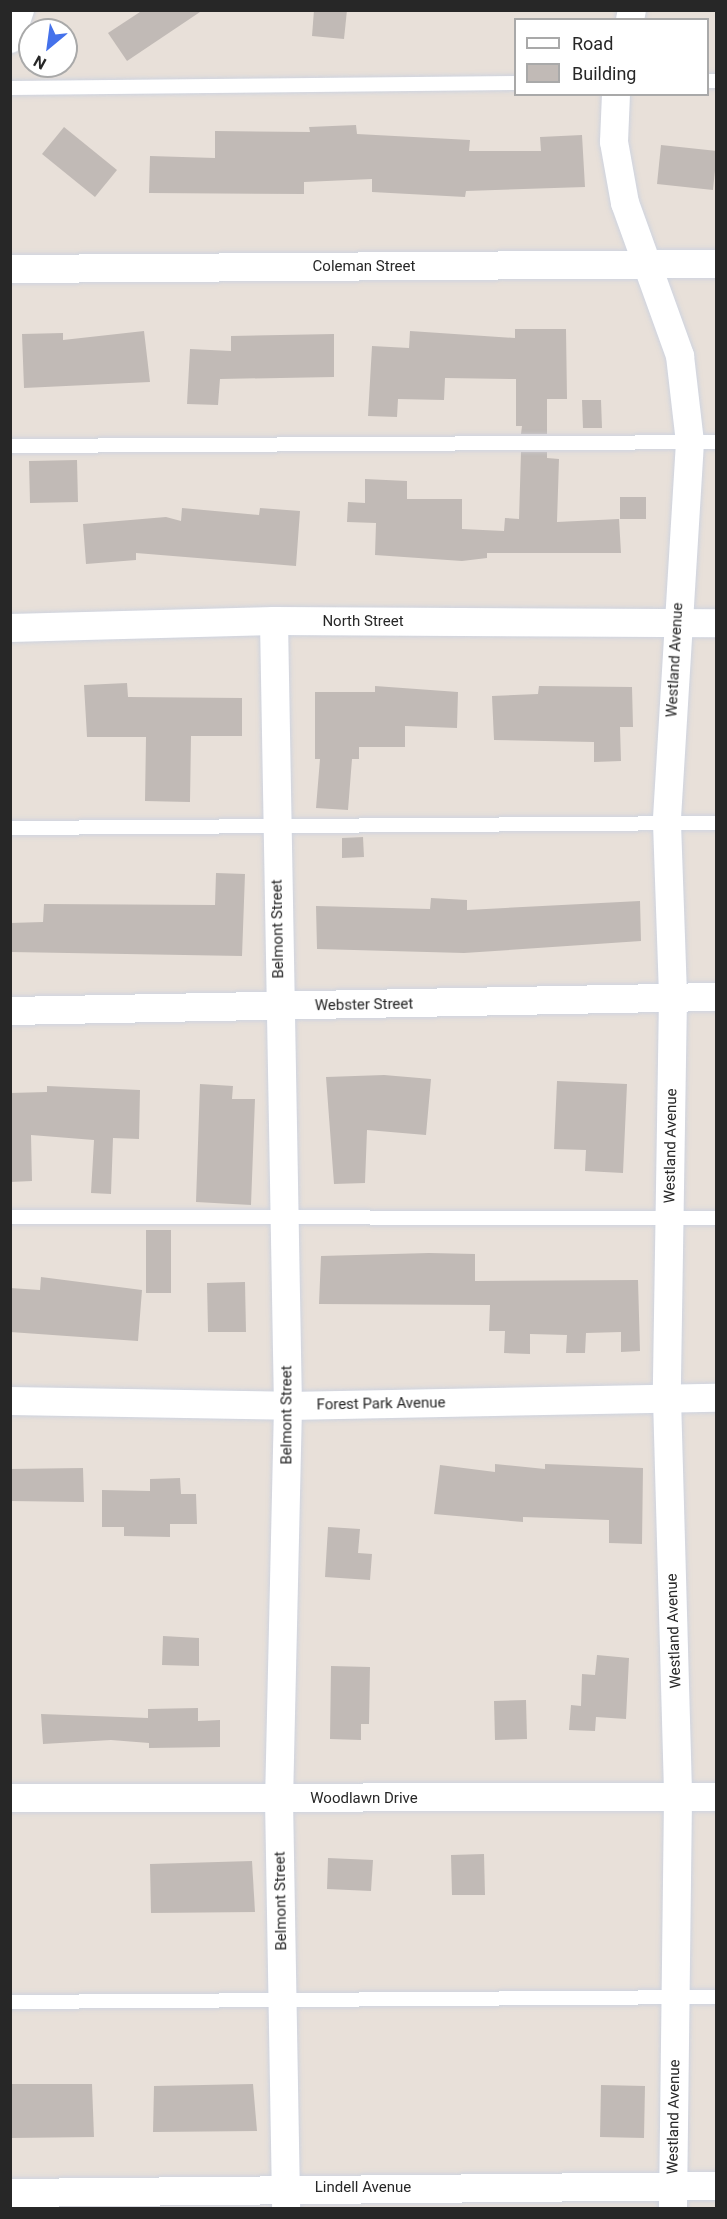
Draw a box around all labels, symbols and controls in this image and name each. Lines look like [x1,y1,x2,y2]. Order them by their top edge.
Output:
north arrow [18,18,78,78]
legend [514,18,709,96]
text: Road [572,33,613,54]
text: N [30,51,50,73]
text: Building [572,63,636,84]
street label: Coleman Street [313,258,415,276]
street label: Westland Avenue [663,602,687,718]
street label: North Street [322,613,404,631]
street label: Belmont Street [268,879,288,979]
street label: Webster Street [315,995,413,1015]
street label: Westland Avenue [661,1088,681,1204]
street label: Belmont Street [278,1365,296,1465]
street label: Forest Park Avenue [316,1394,446,1414]
street label: Westland Avenue [663,1573,685,1689]
street label: Woodlawn Drive [310,1790,418,1808]
street label: Belmont Street [271,1851,291,1951]
street label: Westland Avenue [664,2059,684,2175]
street label: Lindell Avenue [315,2179,411,2197]

